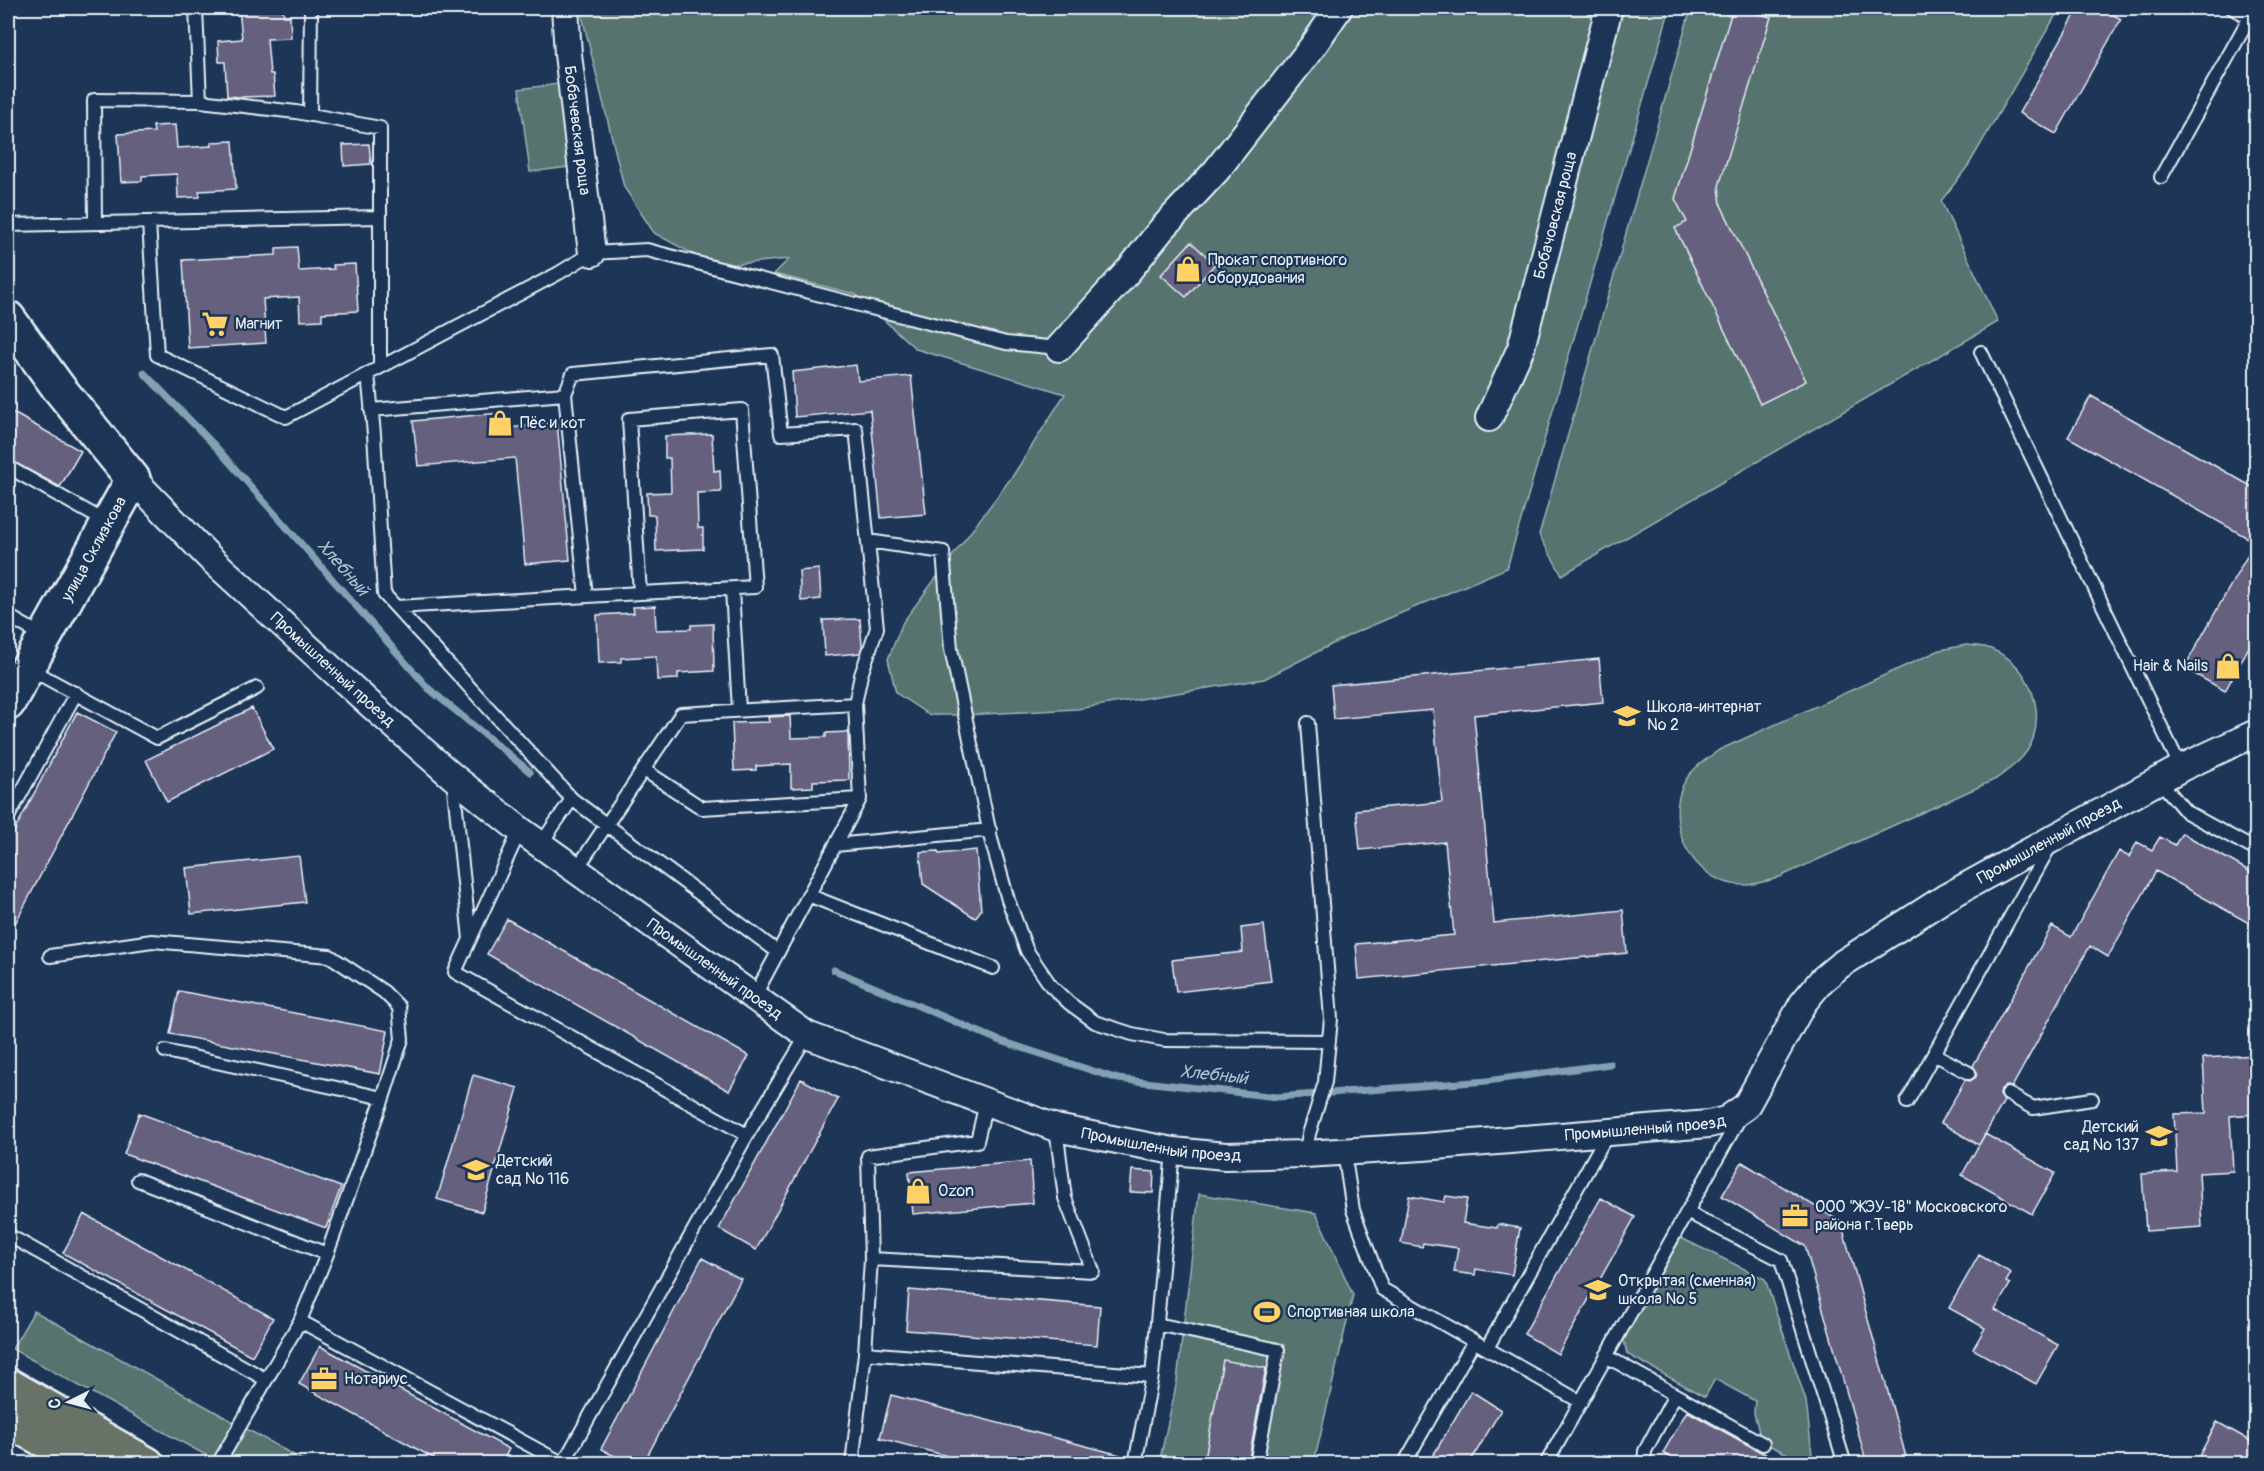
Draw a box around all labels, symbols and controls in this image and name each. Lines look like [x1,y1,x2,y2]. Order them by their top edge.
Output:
street label: Бобачевская роща [559,65,595,196]
street label: Бобачовская роща [1529,150,1581,281]
place label: Прокат спортивного оборудования [1208,250,1347,288]
shop icon: Прокат спортивного оборудования [1173,254,1203,284]
supermarket icon: Магнит [200,309,230,339]
place label: Магнит [235,314,283,334]
shop icon: Пёс и кот [485,408,515,438]
place label: Пёс и кот [520,413,585,433]
street label: улица Склизкова [56,493,131,606]
water label: Хлебный [312,535,375,602]
street label: Промышленный проезд [266,608,399,731]
shop icon: Hair & Nails [2213,651,2243,681]
place label: Hair & Nails [2133,656,2208,676]
place label: Школа-интернат № 2 [1647,697,1762,735]
school or university icon: Школа-интернат № 2 [1612,701,1642,731]
street label: Промышленный проезд [1973,793,2125,888]
street label: Промышленный проезд [643,914,786,1024]
water label: Хлебный [1179,1060,1250,1090]
street label: Промышленный проезд [1564,1110,1728,1146]
place label: Детский сад № 137 [2064,1117,2140,1155]
school or university icon: Детский сад № 137 [2144,1121,2174,1151]
street label: Промышленный проезд [1080,1123,1241,1166]
place label: Детский сад № 116 [495,1151,569,1189]
school or university icon: Детский сад № 116 [461,1155,491,1185]
shop icon: Ozon [903,1176,933,1206]
place label: Ozon [938,1181,974,1201]
place label: ООО "ЖЭУ-18" Московского района г.Тверь [1815,1197,2008,1235]
office icon: ООО "ЖЭУ-18" Московского района г.Тверь [1780,1201,1810,1231]
place label: Открытая (сменная) школа № 5 [1618,1271,1757,1309]
school or university icon: Открытая (сменная) школа № 5 [1583,1275,1613,1305]
sports icon: Спортивная школа [1252,1297,1282,1327]
place label: Спортивная школа [1287,1302,1415,1322]
office icon: Нотариус [309,1364,339,1394]
place label: Нотариус [344,1369,408,1389]
north arrow [39,1372,99,1432]
text: С [45,1397,66,1409]

